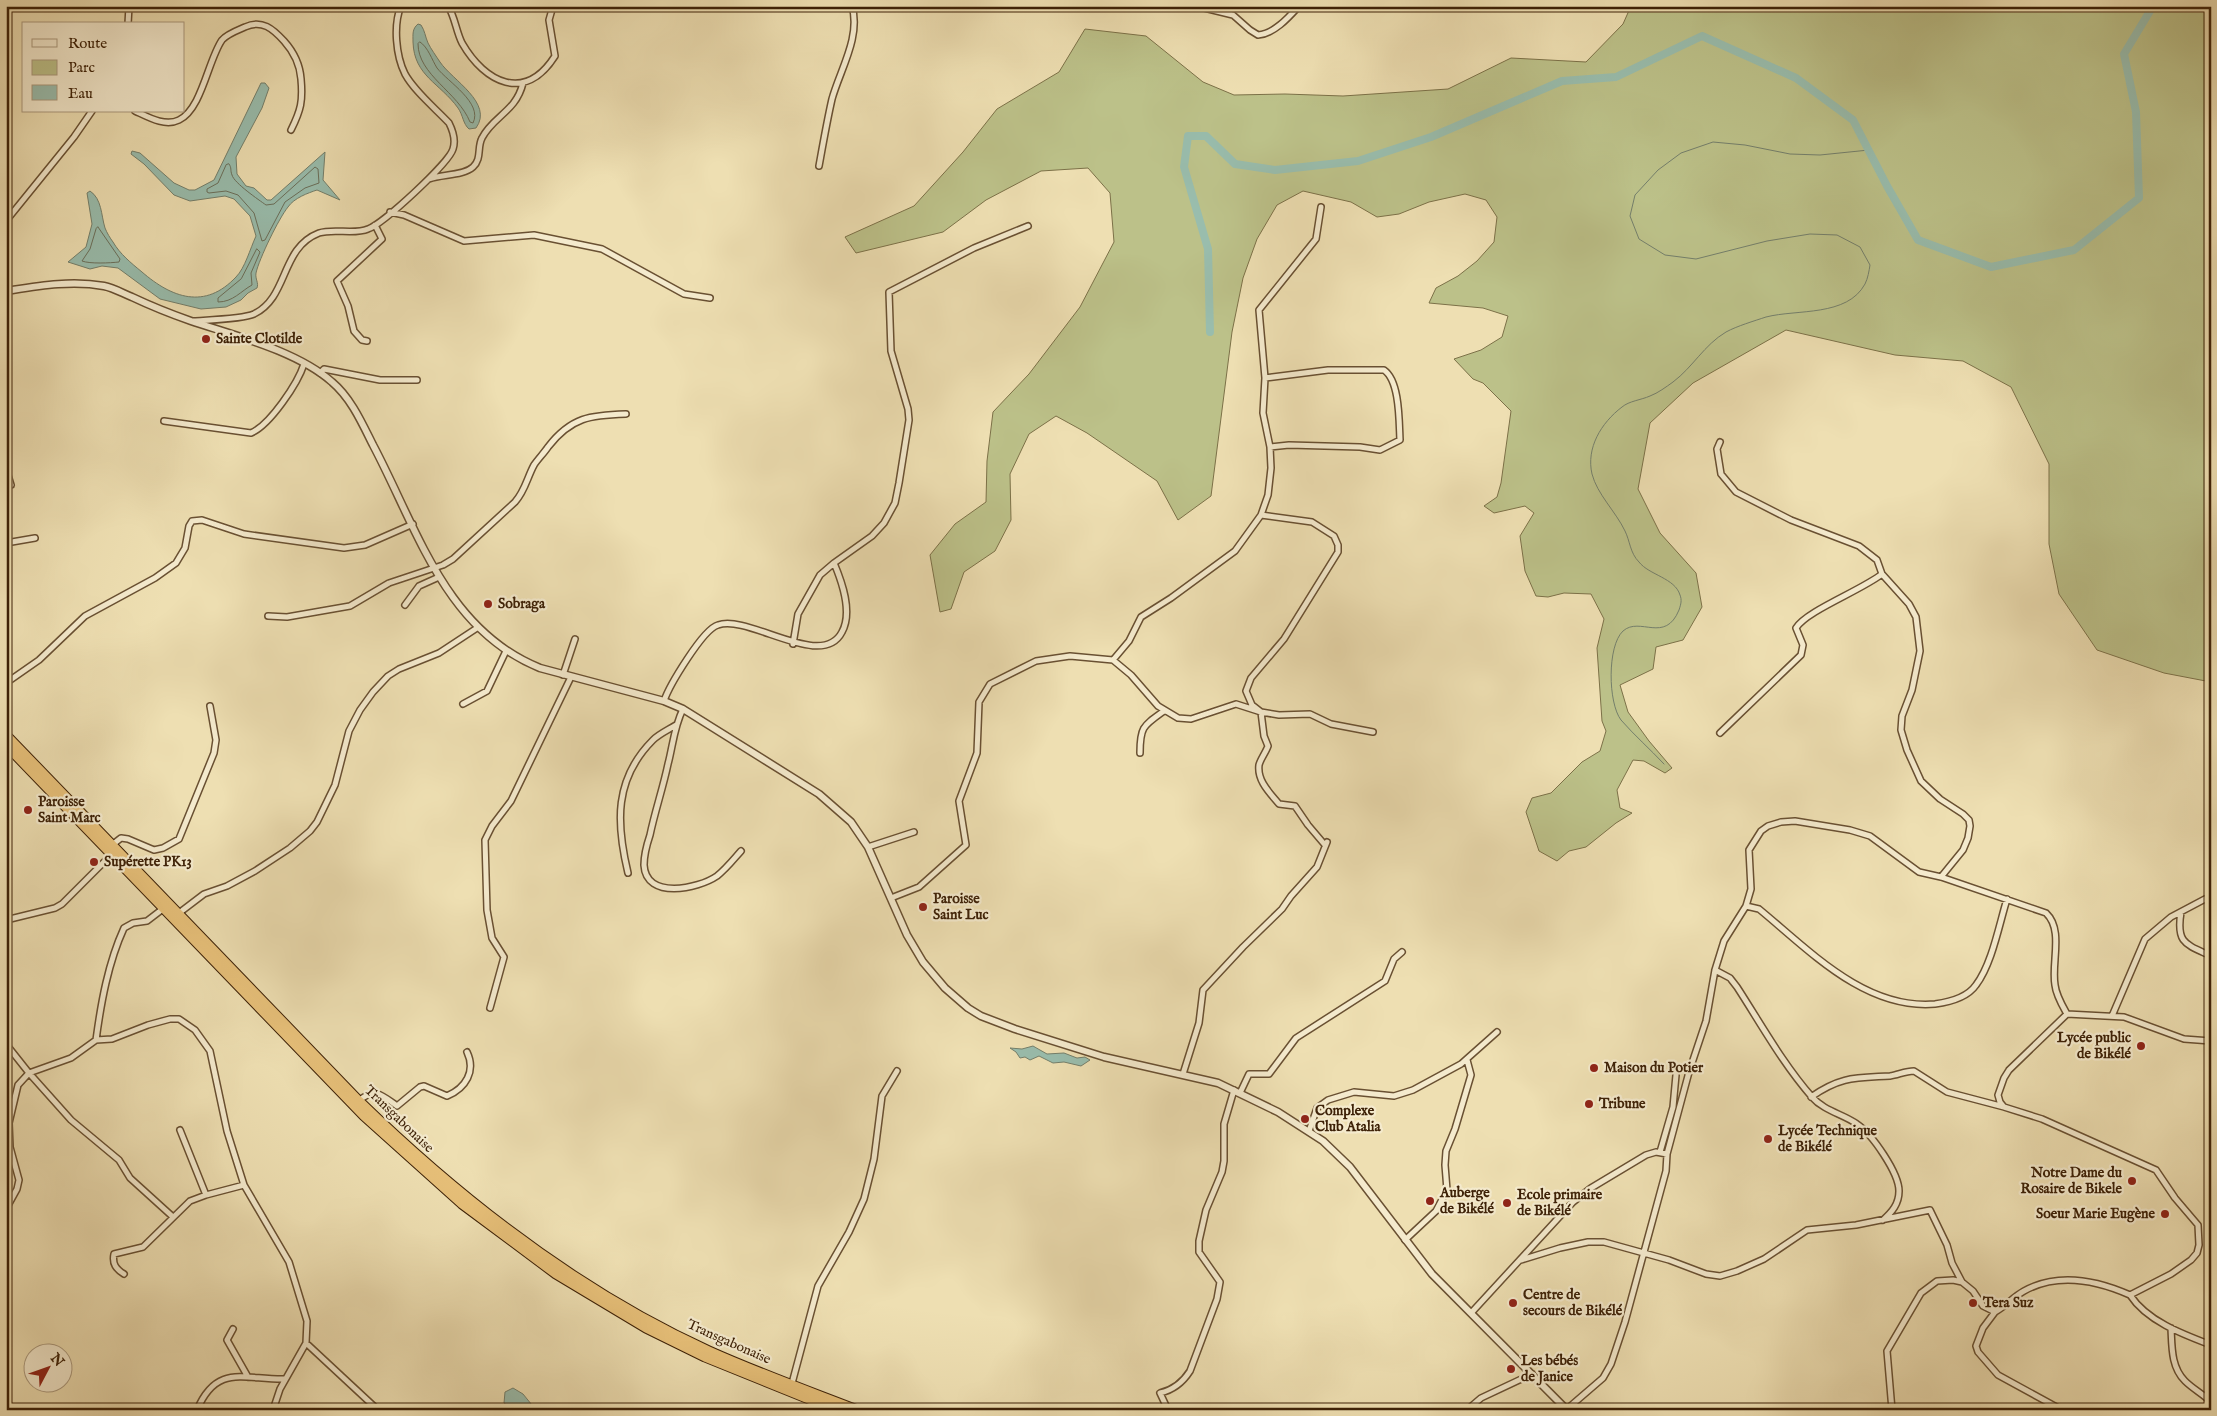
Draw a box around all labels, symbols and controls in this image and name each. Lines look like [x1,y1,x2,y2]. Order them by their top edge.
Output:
legend [22,22,185,112]
text: Route [68,34,107,53]
text: Parc [68,58,95,77]
text: Eau [68,84,93,103]
place label: Sainte Clotilde [216,330,303,348]
marker: Sainte Clotilde [200,333,212,345]
place label: Sobraga [498,595,546,613]
marker: Sobraga [482,598,494,610]
place label: Paroisse Saint Marc [38,793,101,827]
marker: Paroisse Saint Marc [22,804,34,816]
place label: Supérette PK13 [104,853,192,871]
marker: Supérette PK13 [88,856,100,868]
place label: Paroisse Saint Luc [933,890,988,924]
marker: Paroisse Saint Luc [917,901,929,913]
place label: Lycée public de Bikélé [2057,1029,2132,1063]
marker: Lycée public de Bikélé [2135,1040,2147,1052]
place label: Maison du Potier [1604,1059,1704,1077]
marker: Maison du Potier [1588,1062,1600,1074]
street label: Transgabonaise [360,1081,438,1157]
place label: Tribune [1598,1095,1646,1113]
marker: Tribune [1583,1098,1595,1110]
place label: Complexe Club Atalia [1315,1102,1381,1136]
marker: Complexe Club Atalia [1299,1113,1311,1125]
place label: Lycée Technique de Bikélé [1778,1122,1877,1156]
marker: Lycée Technique de Bikélé [1762,1133,1774,1145]
place label: Notre Dame du Rosaire de Bikele [2021,1164,2123,1198]
marker: Notre Dame du Rosaire de Bikele [2126,1175,2138,1187]
place label: Auberge de Bikélé [1439,1184,1495,1218]
place label: Ecole primaire de Bikélé [1517,1186,1603,1220]
marker: Auberge de Bikélé [1424,1195,1436,1207]
marker: Ecole primaire de Bikélé [1501,1197,1513,1209]
place label: Soeur Marie Eugène [2036,1205,2156,1223]
marker: Soeur Marie Eugène [2159,1208,2171,1220]
place label: Centre de secours de Bikélé [1523,1286,1623,1320]
place label: Tera Suz [1982,1294,2034,1312]
marker: Centre de secours de Bikélé [1507,1297,1519,1309]
marker: Tera Suz [1967,1297,1979,1309]
street label: Transgabonaise [684,1315,774,1369]
north arrow [22,1344,72,1394]
text: N [46,1349,68,1371]
place label: Les bébés de Janice [1521,1352,1578,1386]
marker: Les bébés de Janice [1505,1363,1517,1375]

